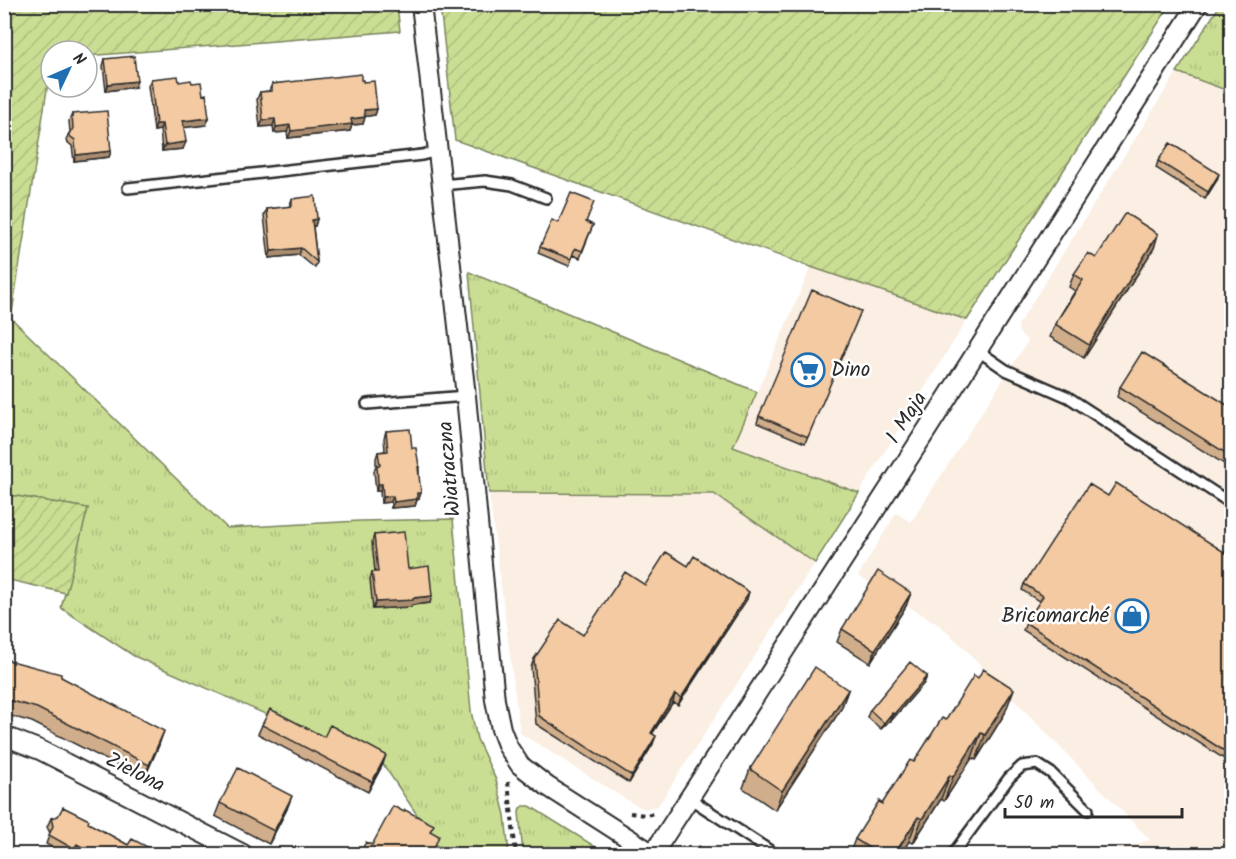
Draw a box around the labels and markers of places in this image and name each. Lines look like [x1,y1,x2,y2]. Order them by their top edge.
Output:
supermarket icon: Dino [790,352,826,388]
place label: Dino [831,354,870,387]
shop icon: Bricomarché [1114,598,1150,634]
place label: Bricomarché [1002,600,1110,633]

